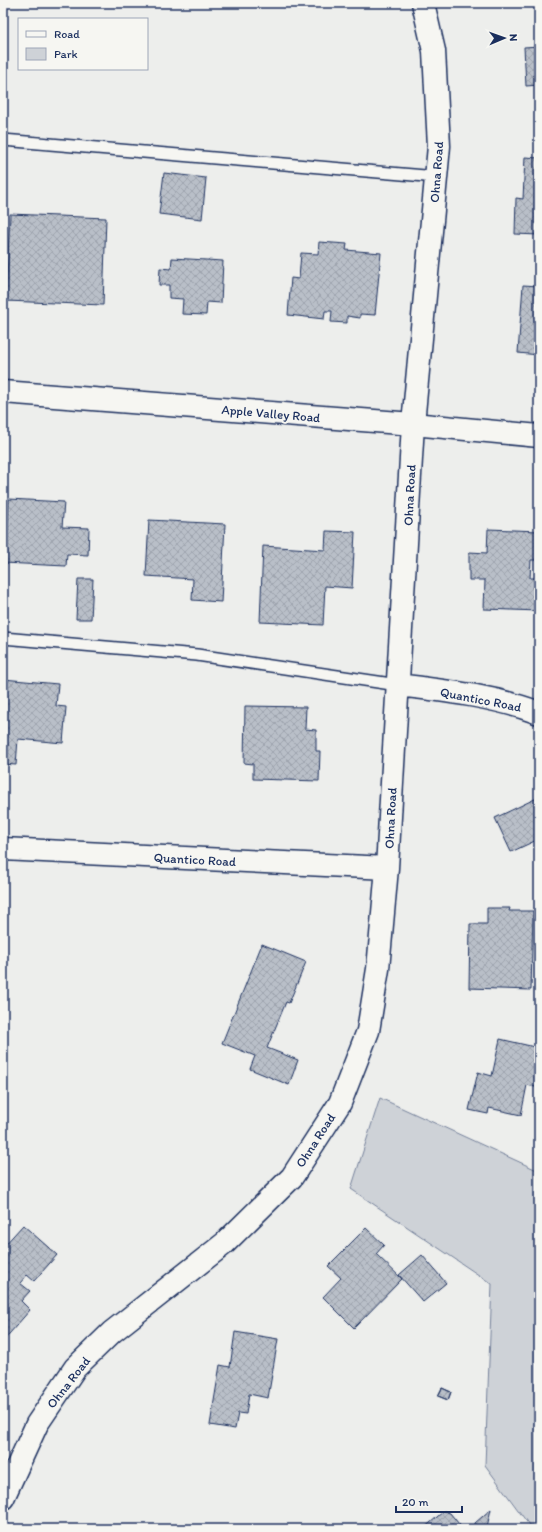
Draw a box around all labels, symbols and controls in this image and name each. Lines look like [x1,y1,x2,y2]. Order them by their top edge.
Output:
legend [18,18,148,70]
north arrow [484,18,524,58]
text: Road [54,27,80,41]
text: N [507,34,520,42]
text: Park [54,47,78,61]
street label: Ohna Road [427,141,446,203]
street label: Apple Valley Road [221,402,321,425]
street label: Ohna Road [400,464,419,526]
street label: Quantico Road [439,684,523,715]
street label: Ohna Road [381,787,400,849]
street label: Quantico Road [153,850,237,869]
street label: Ohna Road [292,1110,338,1170]
street label: Ohna Road [44,1354,93,1411]
scale bar [396,1488,462,1514]
text: 20 m [402,1495,429,1509]

